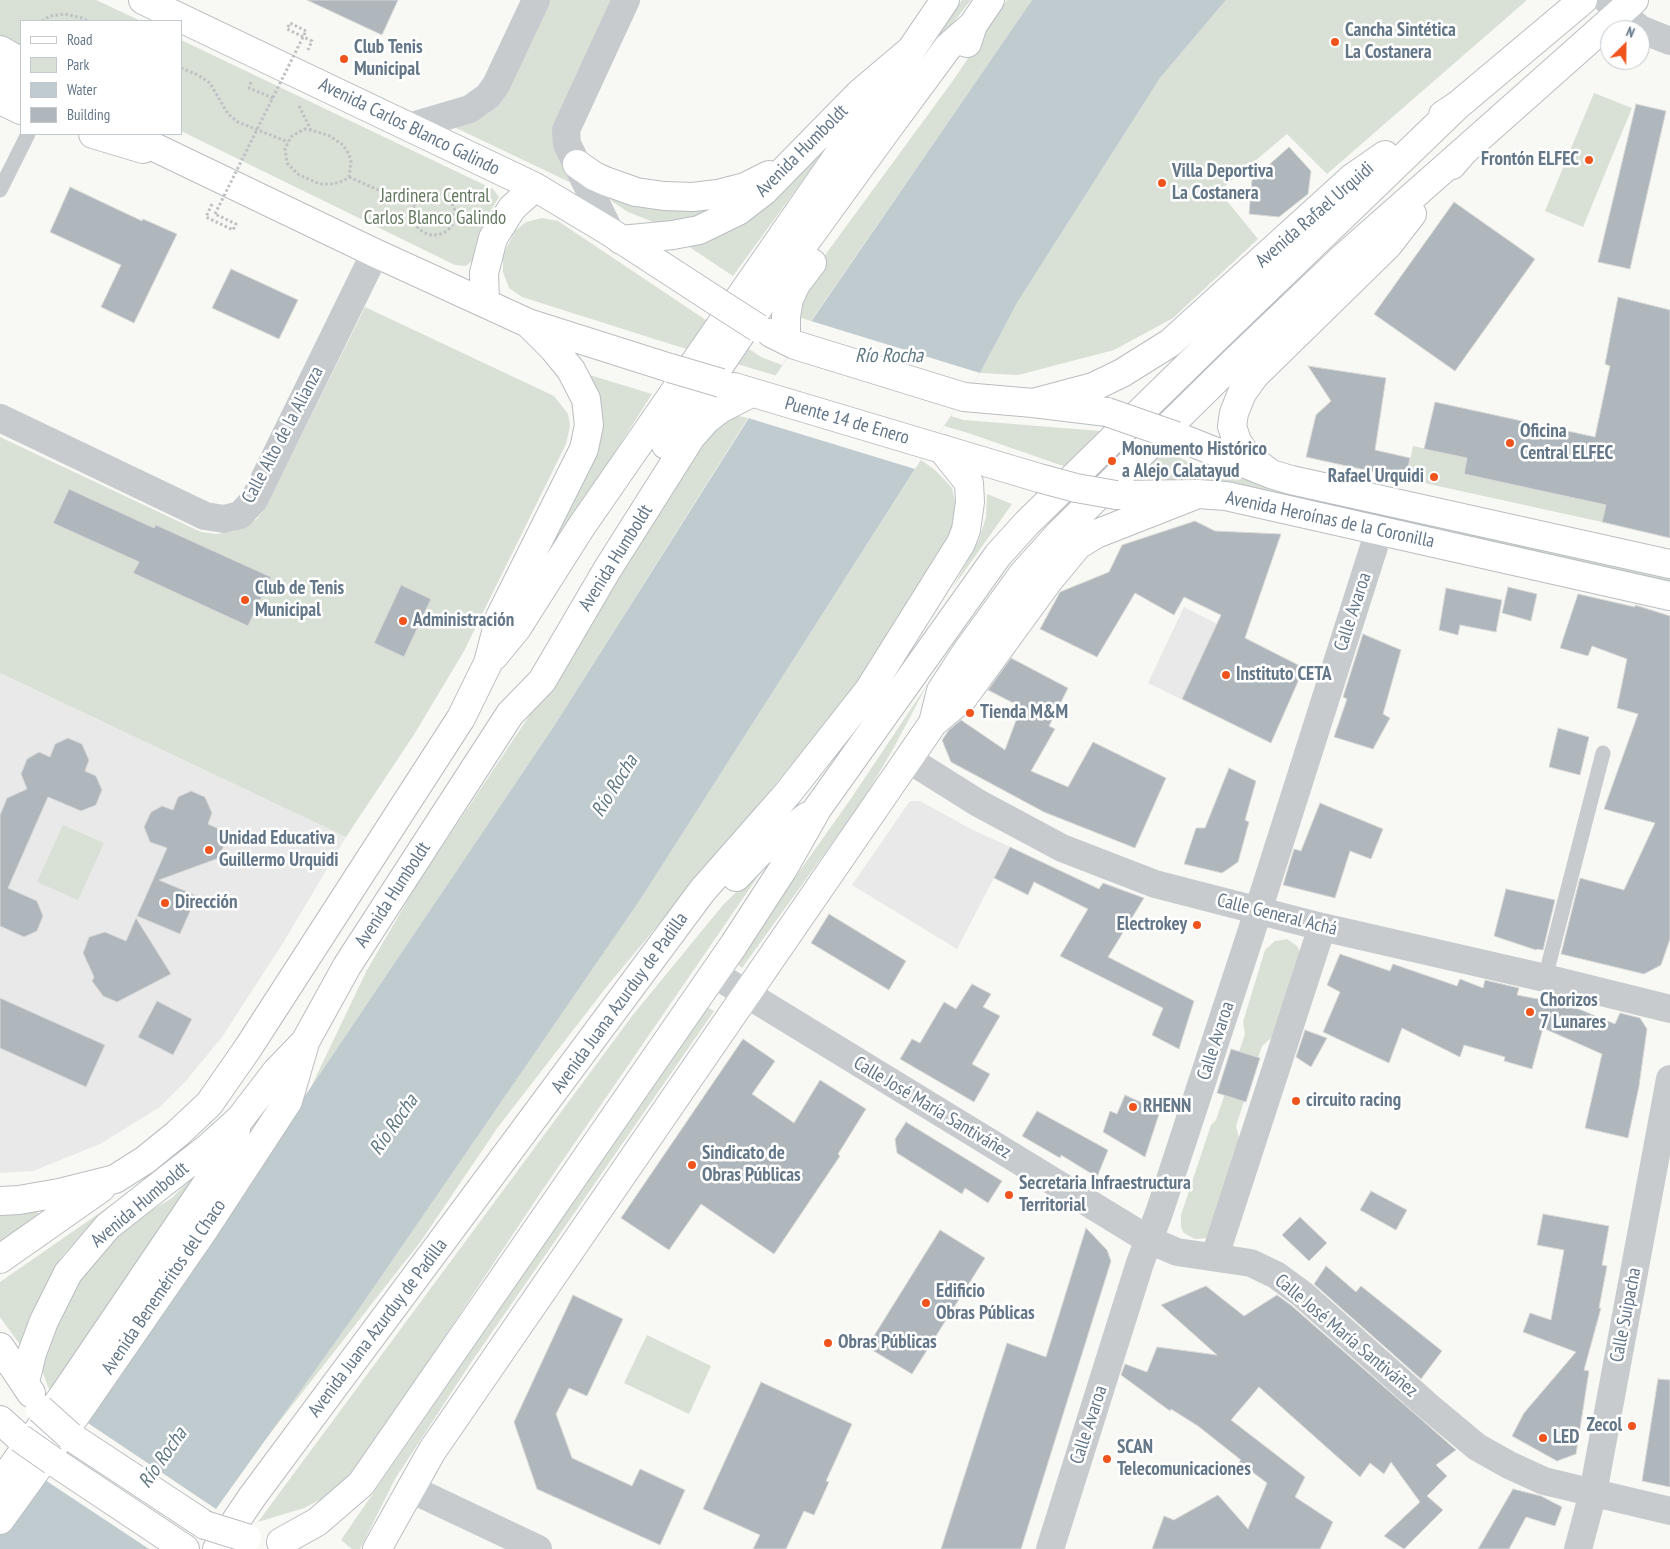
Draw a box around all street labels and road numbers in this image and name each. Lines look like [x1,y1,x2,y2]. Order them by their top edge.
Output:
street label: Avenida Carlos Blanco Galindo [315,73,503,181]
street label: Avenida Humboldt [751,100,853,202]
street label: Avenida Rafael Urquidi [1251,157,1379,273]
street label: Calle Alto de la Alianza [237,363,329,507]
street label: Puente 14 de Enero [782,392,912,450]
street label: Avenida Heroínas de la Coronilla [1224,487,1436,553]
street label: Avenida Humboldt [574,501,658,615]
street label: Calle Avaroa [1330,570,1376,654]
street label: Avenida Humboldt [350,838,436,952]
street label: Calle General Achá [1215,889,1339,941]
street label: Avenida Juana Azurduy de Padilla [547,908,693,1098]
street label: Calle Avaroa [1193,999,1239,1083]
street label: Calle José María Santiváñez [849,1052,1015,1164]
street label: Avenida Humboldt [86,1157,194,1253]
street label: Avenida Beneméritos del Chaco [97,1195,231,1379]
street label: Avenida Juana Azurduy de Padilla [303,1234,453,1422]
street label: Calle Suipacha [1606,1266,1646,1364]
street label: Calle José María Santiváñez [1270,1269,1422,1403]
street label: Calle Avaroa [1066,1383,1112,1467]

